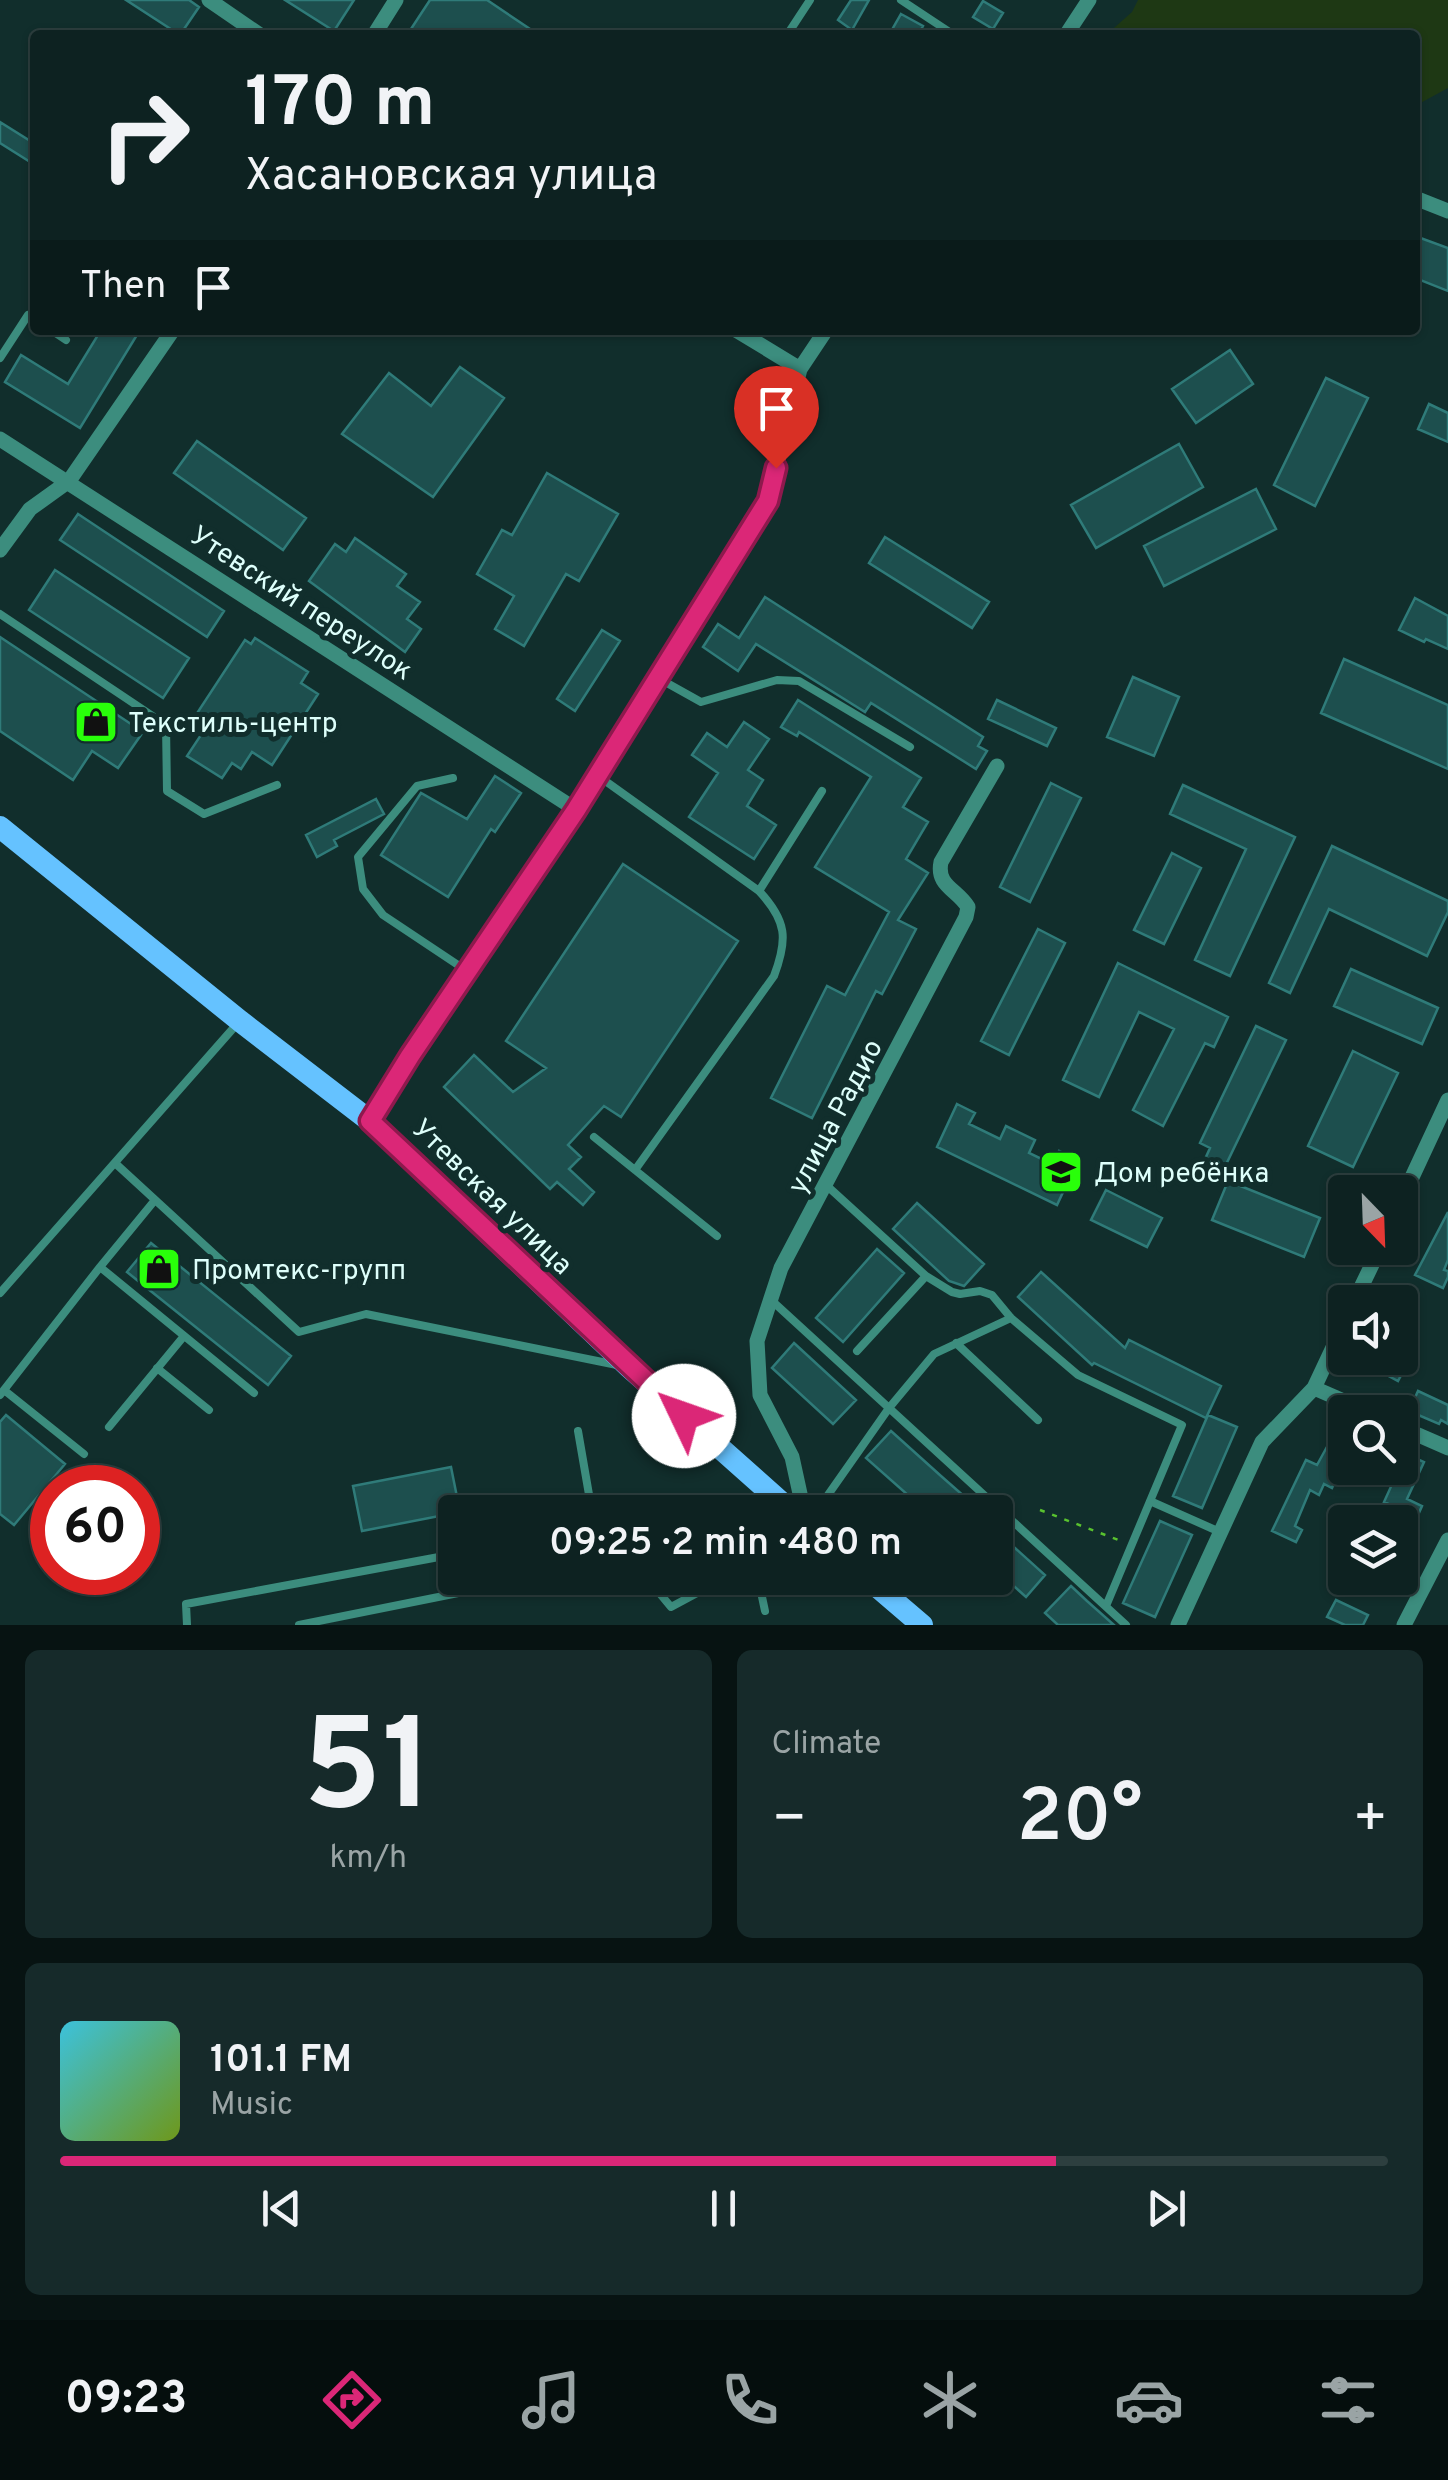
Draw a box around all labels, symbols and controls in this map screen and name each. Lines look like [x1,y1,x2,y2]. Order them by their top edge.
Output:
text: 170 m [245,62,435,151]
icon: right [80,70,210,200]
text: Хасановская улица [245,149,658,206]
icon: arrive [186,260,241,315]
text: Then [80,263,166,312]
pin [734,366,819,469]
icon: arrive [749,381,804,436]
street label: Утевский переулок [182,519,418,690]
shop icon: Текстиль-центр [73,699,119,745]
place label: Текстиль-центр [128,707,338,743]
street label: улица Радио [781,1034,892,1201]
street label: Утевская улица [403,1112,579,1284]
school or university icon: Дом ребёнка [1038,1149,1084,1195]
place label: Дом ребёнка [1094,1157,1269,1193]
north arrow [1328,1175,1418,1265]
map controls [1328,1175,1418,1595]
shop icon: Промтекс-групп [136,1246,182,1292]
place label: Промтекс-групп [192,1254,406,1290]
button: sound [1328,1285,1418,1375]
position arrow [632,1364,736,1468]
button: search [1328,1395,1418,1485]
speed limit sign: 60 [30,1465,160,1595]
button: layers [1328,1505,1418,1595]
text: 09:25 · 2 min · 480 m [549,1520,902,1569]
text: 51 [303,1691,434,1856]
text: Climate [772,1725,881,1765]
text: 20° [1017,1773,1143,1868]
text: − [772,1786,807,1856]
text: + [1353,1786,1388,1856]
text: km/h [329,1839,407,1879]
text: 101.1 FM [210,2037,352,2086]
text: Music [210,2086,293,2126]
icon: previous [254,2181,309,2236]
icon: pause [696,2181,751,2236]
icon: next [1139,2181,1194,2236]
icon: directions [317,2365,387,2435]
icon: music [516,2365,586,2435]
icon: phone [715,2365,785,2435]
icon: climate [915,2365,985,2435]
icon: car [1114,2365,1184,2435]
icon: filters [1313,2365,1383,2435]
text: 09:23 [65,2372,187,2429]

